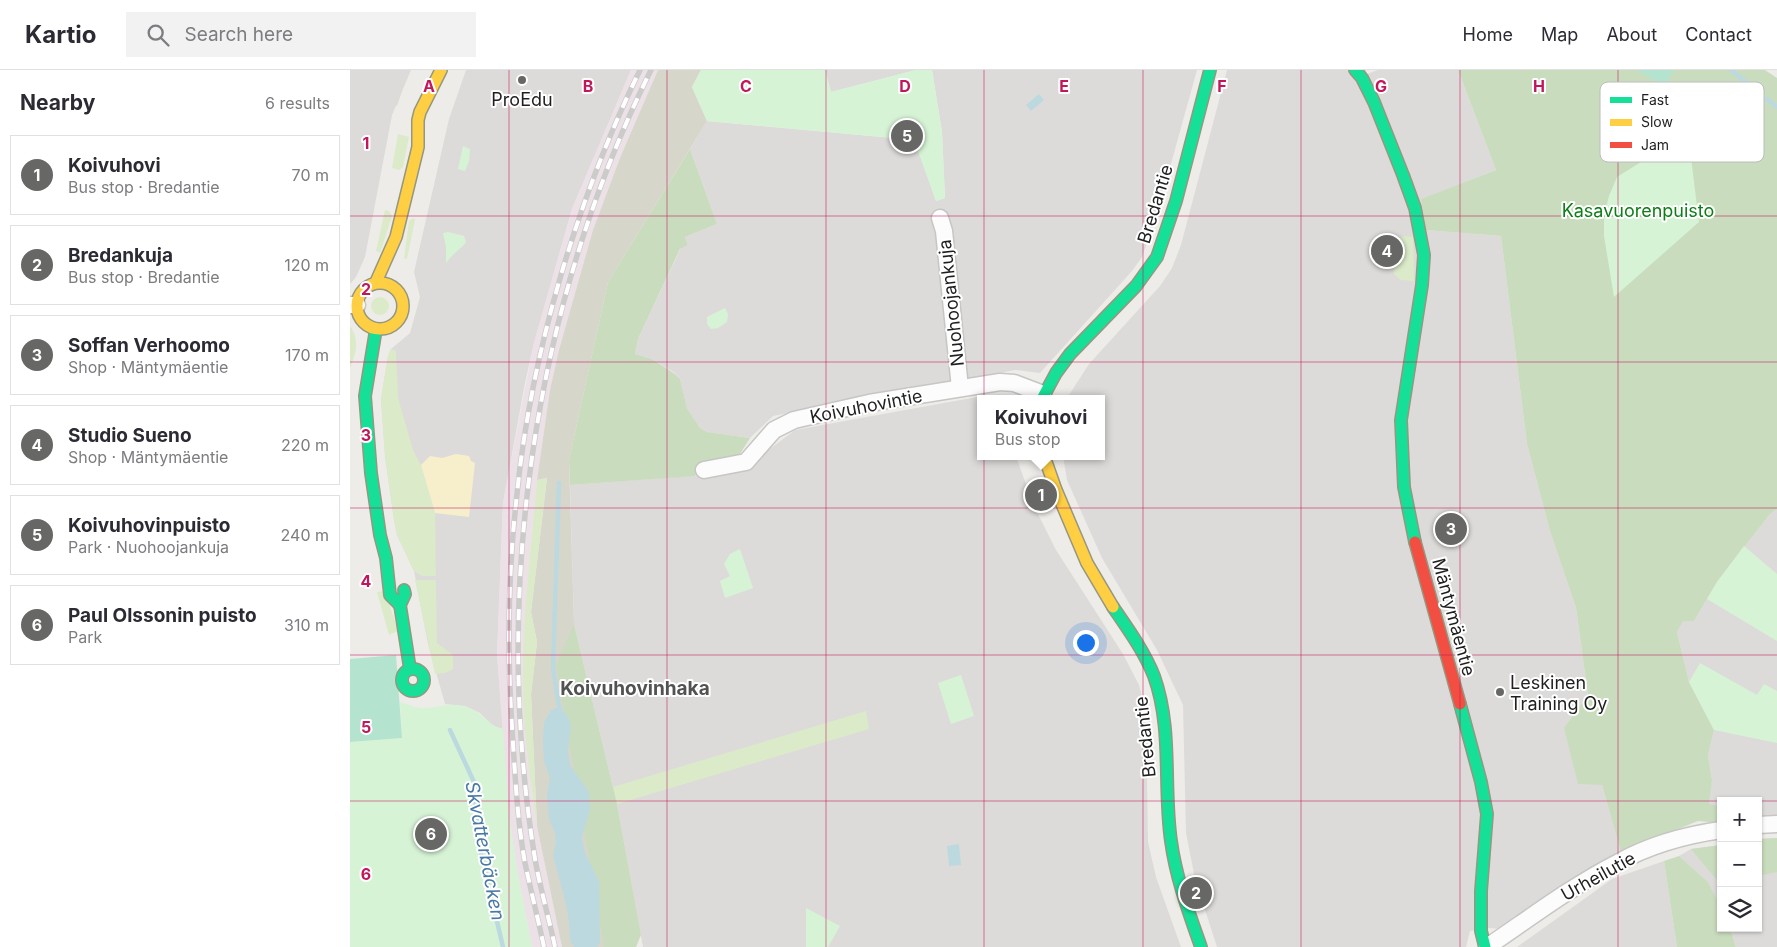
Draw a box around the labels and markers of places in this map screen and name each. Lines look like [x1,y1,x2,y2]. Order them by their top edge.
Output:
marker: ProEdu [516,74,528,86]
place label: ProEdu [491,89,553,110]
pin: 5 [891,117,923,155]
pin: 4 [1371,232,1403,270]
pin: 1 [1025,476,1057,514]
pin: 3 [1435,510,1467,548]
place label: Leskinen Training Oy [1510,672,1607,714]
marker: Leskinen Training Oy [1494,686,1506,698]
pin: 6 [415,815,447,853]
pin: 2 [1180,874,1212,912]

